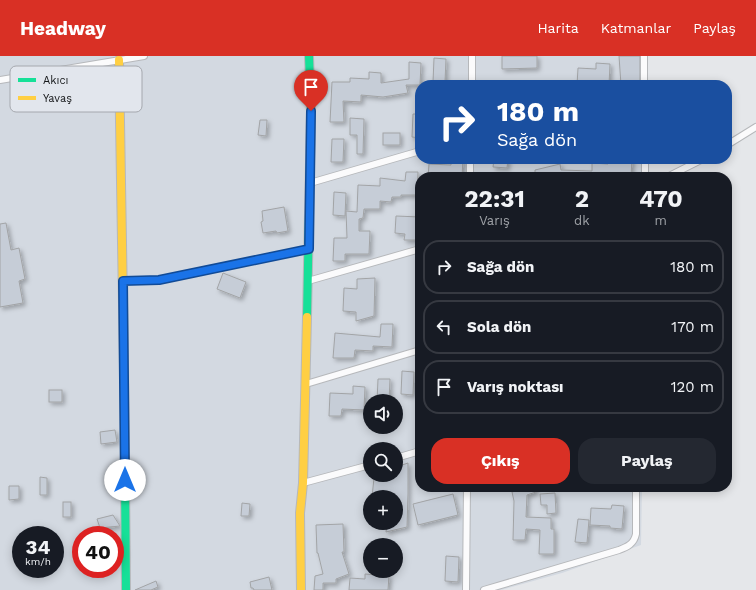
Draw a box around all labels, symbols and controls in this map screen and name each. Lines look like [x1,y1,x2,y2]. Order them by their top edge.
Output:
text: Headway [20,17,106,40]
text: Harita [537,20,579,36]
text: Katmanlar [601,20,671,36]
text: Paylaş [693,20,736,36]
legend [10,66,142,112]
pin [294,70,328,111]
text: Akıcı [43,74,69,87]
icon: arrive [300,76,322,98]
text: Yavaş [43,92,72,105]
text: 180 m [497,95,579,128]
icon: right [431,96,483,148]
text: Sağa dön [497,129,577,150]
text: 22:31 [464,185,525,213]
text: 2 [575,185,589,213]
text: 470 [639,185,683,213]
text: Varış [479,213,510,228]
text: dk [574,213,590,228]
text: m [655,213,667,228]
icon: right [433,256,455,278]
text: Sağa dön [467,258,534,276]
text: 180 m [670,258,714,276]
icon: left [433,316,455,338]
text: Sola dön [467,318,531,336]
text: 170 m [671,318,714,336]
icon: arrive [433,376,455,398]
text: Varış noktası [467,378,564,396]
text: 120 m [671,378,714,396]
map controls [363,394,403,578]
button: sound [363,394,403,434]
button: Çıkış [431,438,570,484]
button: Paylaş [578,438,716,484]
button: search [363,442,403,482]
position arrow [104,459,146,501]
button: + [363,490,403,530]
speed limit sign: 40 [72,526,124,578]
text: 34 [26,535,50,559]
button: − [363,538,403,578]
text: km/h [25,556,51,567]

